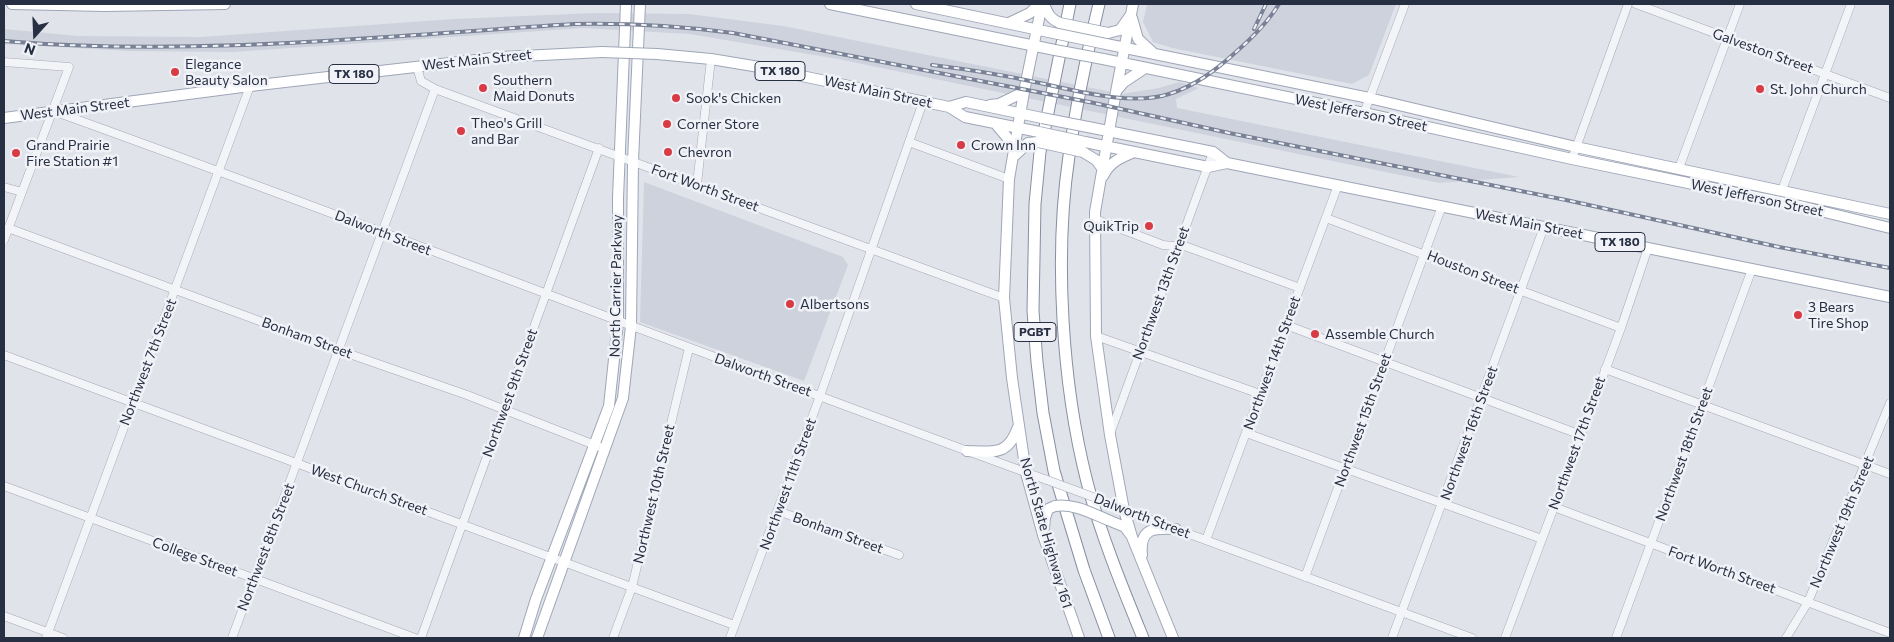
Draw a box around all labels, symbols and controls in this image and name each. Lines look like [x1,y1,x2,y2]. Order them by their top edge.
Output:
north arrow [10,10,60,60]
street label: Galveston Street [1710,25,1816,77]
text: N [22,40,38,59]
street label: West Main Street [421,46,533,74]
place label: Elegance Beauty Salon [185,56,268,88]
road number: TX 180 [755,61,805,80]
road number: TX 180 [329,64,379,84]
marker: Elegance Beauty Salon [169,66,181,78]
place label: Southern Maid Donuts [493,72,575,104]
street label: West Main Street [823,72,933,112]
place label: St. John Church [1770,81,1867,97]
marker: Southern Maid Donuts [477,82,489,94]
marker: St. John Church [1754,83,1766,95]
place label: Sook's Chicken [686,90,781,106]
street label: West Jefferson Street [1293,91,1429,135]
marker: Sook's Chicken [670,92,682,104]
street label: West Main Street [19,94,131,124]
place label: Theo's Grill and Bar [471,115,542,148]
place label: Corner Store [677,116,759,132]
marker: Corner Store [661,118,673,130]
marker: Theo's Grill and Bar [455,125,467,137]
place label: Grand Prairie Fire Station #1 [26,137,118,170]
place label: Crown Inn [971,137,1036,153]
marker: Crown Inn [955,139,967,151]
place label: Chevron [678,144,732,160]
marker: Chevron [662,146,674,158]
marker: Grand Prairie Fire Station #1 [10,147,22,159]
street label: Fort Worth Street [649,161,761,215]
street label: West Jefferson Street [1689,176,1825,220]
street label: West Main Street [1473,205,1585,243]
street label: Dalworth Street [332,207,434,259]
street label: North Carrier Parkway [606,214,626,358]
place label: QuikTrip [1083,218,1139,234]
marker: QuikTrip [1143,220,1155,232]
street label: Northwest 13th Street [1129,224,1193,362]
road number: TX 180 [1595,232,1645,252]
street label: Houston Street [1425,247,1521,297]
street label: Northwest 14th Street [1240,294,1304,432]
street label: Northwest 7th Street [116,296,180,428]
place label: Albertsons [800,296,869,312]
marker: Albertsons [784,298,796,310]
place label: 3 Bears Tire Shop [1808,299,1869,332]
marker: 3 Bears Tire Shop [1792,309,1804,321]
street label: Bonham Street [259,314,355,362]
road number: PGBT [1014,322,1056,342]
street label: Northwest 9th Street [479,326,541,460]
place label: Assemble Church [1325,326,1435,342]
marker: Assemble Church [1309,328,1321,340]
street label: Dalworth Street [712,350,814,400]
street label: Northwest 15th Street [1331,351,1395,489]
street label: Northwest 16th Street [1437,364,1501,502]
street label: Northwest 17th Street [1545,374,1609,512]
street label: Northwest 18th Street [1652,385,1716,523]
street label: Northwest 11th Street [756,416,820,552]
street label: Northwest 10th Street [630,423,678,565]
street label: Northwest 19th Street [1807,453,1877,591]
street label: North State Highway 161 [1016,456,1076,610]
street label: West Church Street [308,461,430,519]
street label: Northwest 8th Street [234,481,298,613]
street label: Dalworth Street [1091,490,1193,542]
street label: Bonham Street [790,509,886,557]
street label: College Street [150,534,240,580]
street label: Fort Worth Street [1666,543,1778,597]

